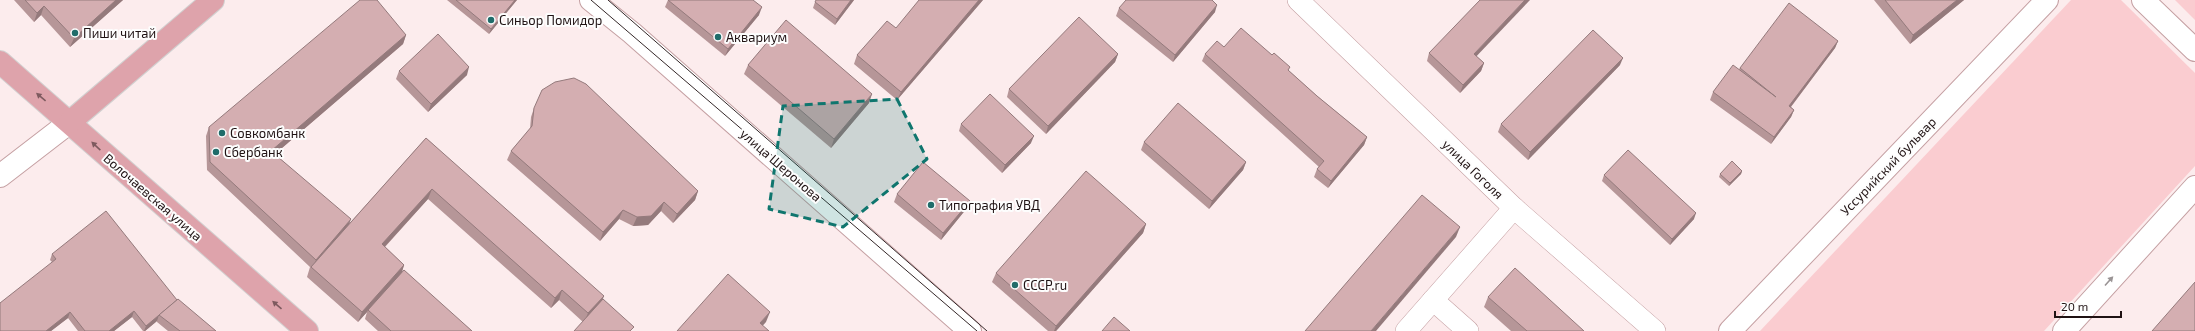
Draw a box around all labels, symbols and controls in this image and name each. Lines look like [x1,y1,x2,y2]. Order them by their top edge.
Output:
place label: Синьор Помидор [499,12,602,28]
marker: Синьор Помидор [486,15,496,25]
place label: Пиши читай [83,25,156,41]
marker: Пиши читай [70,28,80,38]
place label: Аквариум [726,29,787,45]
marker: Аквариум [713,32,723,42]
one-way arrow [35,93,46,102]
street label: Уссурийский бульвар [1837,113,1939,219]
place label: Совкомбанк [230,125,305,141]
street label: улица Шеронова [737,125,825,205]
marker: Совкомбанк [217,128,227,138]
street label: улица Гоголя [1439,136,1507,202]
one-way arrow [90,141,101,150]
place label: Сбербанк [224,144,283,160]
marker: Сбербанк [211,147,221,157]
street label: Волочаевская улица [100,150,206,244]
place label: Типография УВД [939,197,1040,213]
marker: Типография УВД [926,200,936,210]
one-way arrow [2105,276,2114,287]
place label: СССР.ru [1023,277,1067,293]
marker: СССР.ru [1010,280,1020,290]
scale bar [2055,293,2121,319]
text: 20 m [2061,299,2088,313]
one-way arrow [272,301,283,310]

